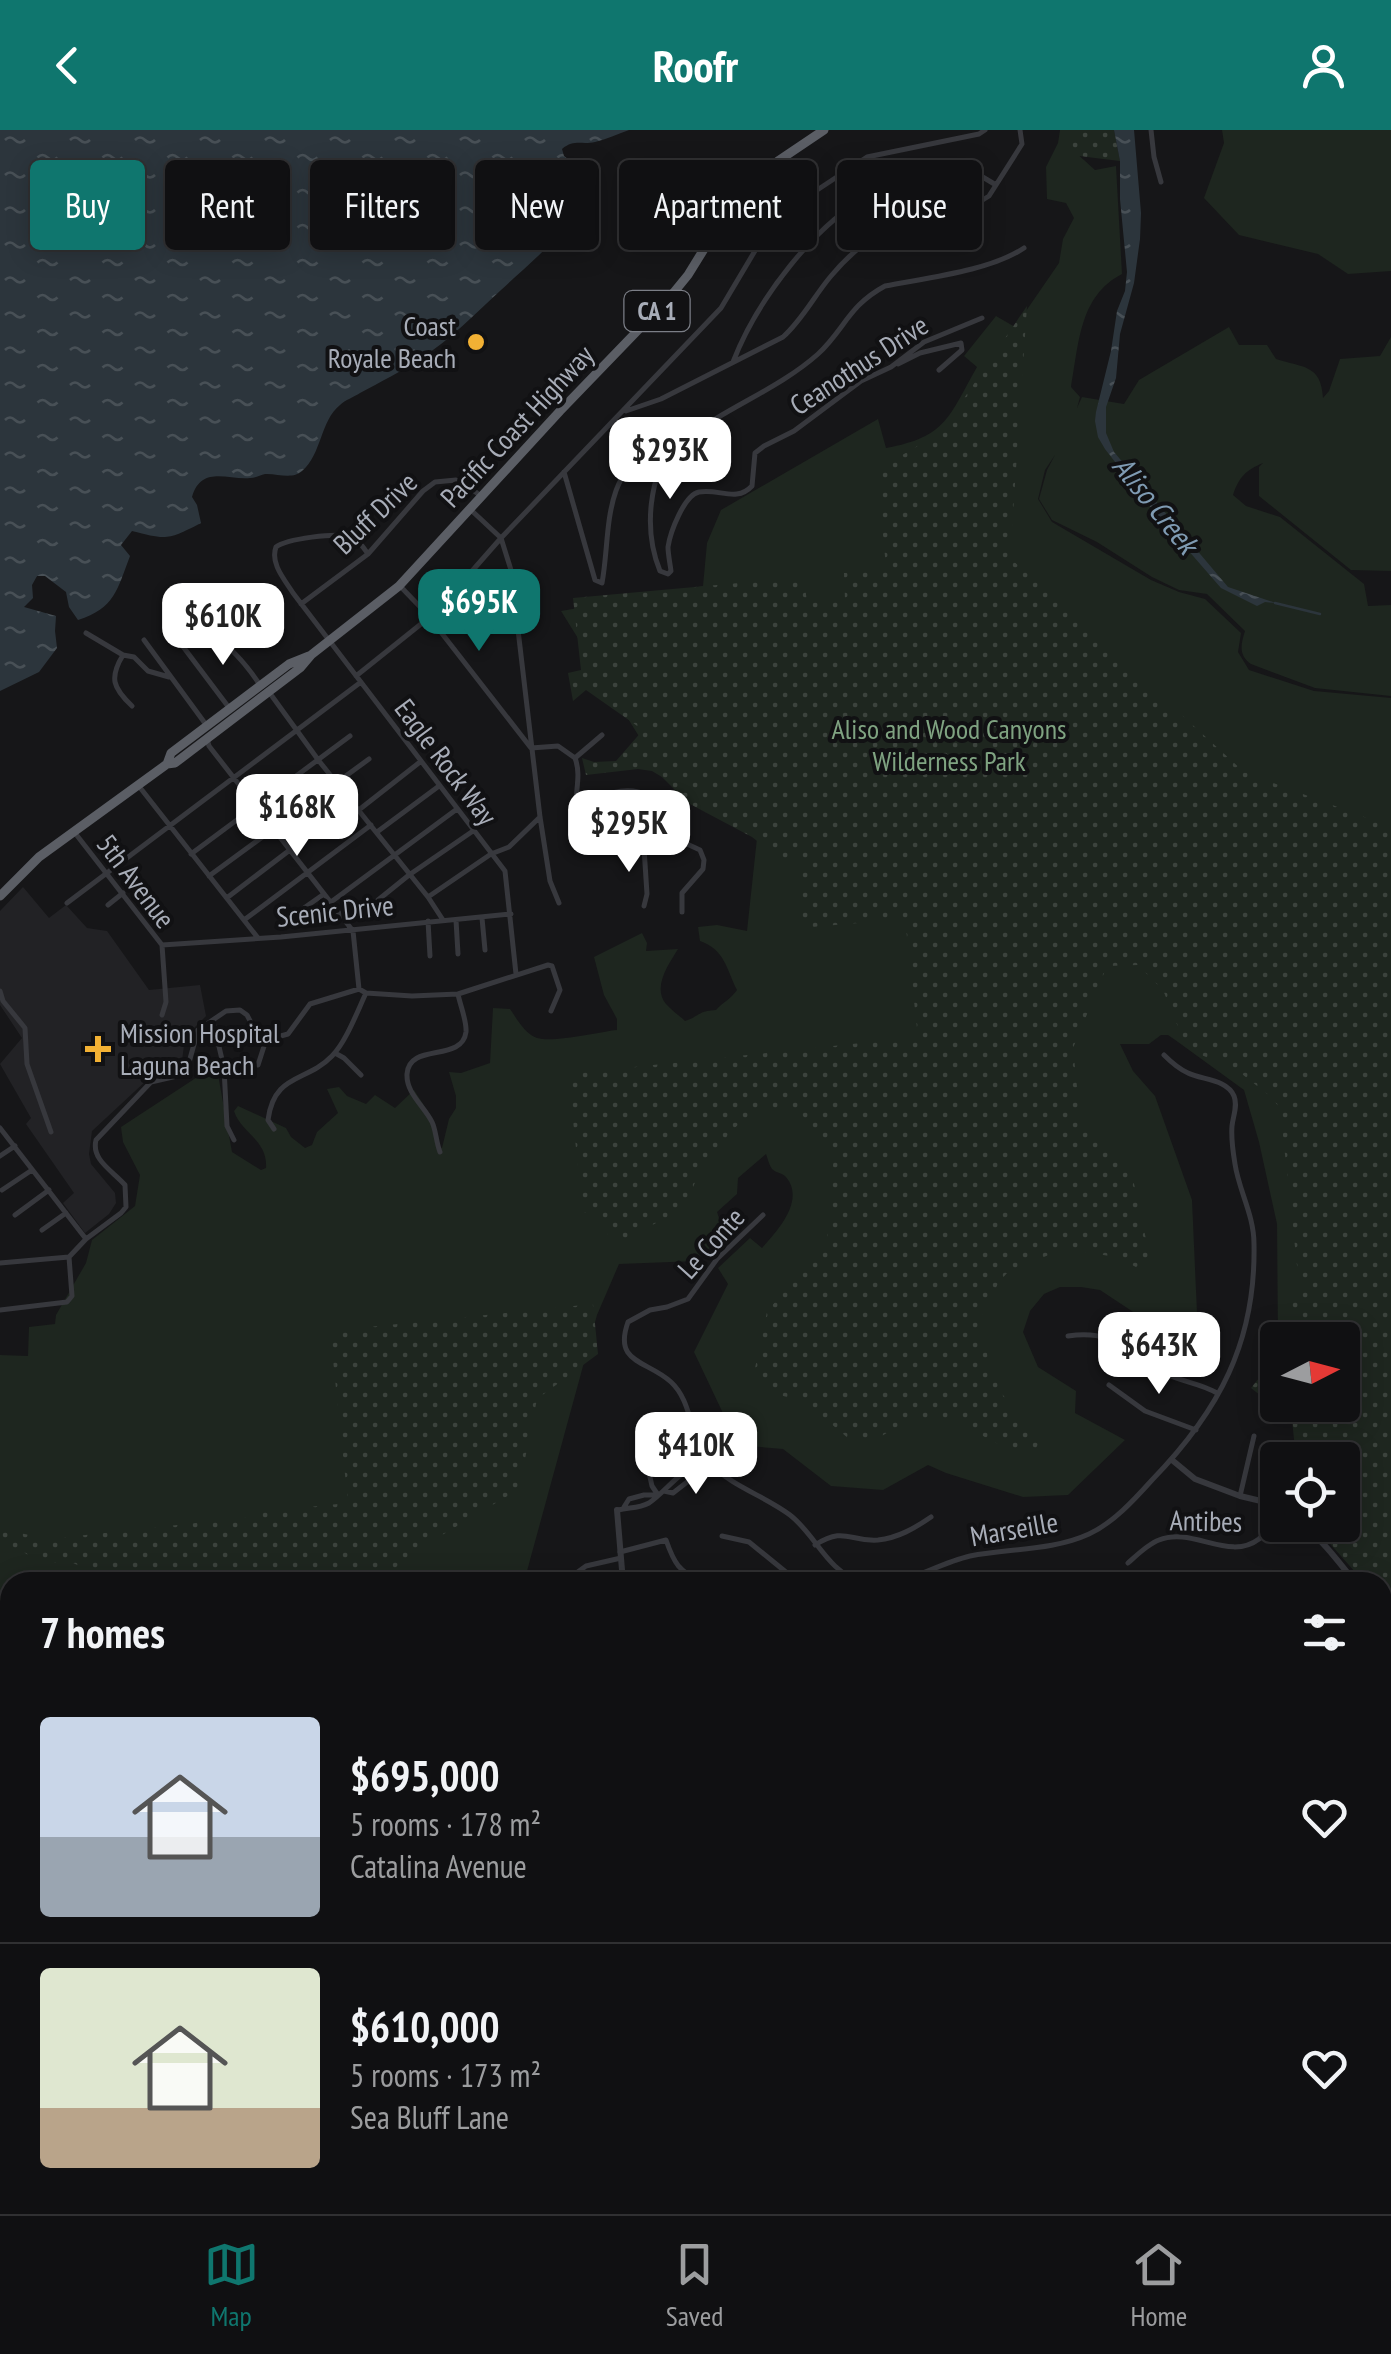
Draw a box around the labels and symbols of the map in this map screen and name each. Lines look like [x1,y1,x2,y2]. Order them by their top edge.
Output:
road number: CA 1 [624,291,690,331]
street label: Ceanothus Drive [783,306,935,423]
place label: Coast Royale Beach [328,307,456,376]
marker: Coast Royale Beach [465,331,487,353]
street label: Pacific Coast Highway [432,336,602,515]
pin: $293K [600,417,740,502]
water label: Aliso Creek [1105,447,1210,564]
street label: Bluff Drive [325,464,425,562]
pin: $695K [409,569,549,654]
pin: $610K [153,583,293,668]
street label: Eagle Rock Way [387,691,506,833]
park label: Aliso and Wood Canyons Wilderness Park [832,710,1066,779]
pin: $168K [227,774,367,859]
pin: $295K [559,790,699,875]
street label: 5th Avenue [89,826,184,935]
street label: Scenic Drive [275,886,395,935]
place label: Mission Hospital Laguna Beach [120,1014,280,1083]
marker: Mission Hospital Laguna Beach [85,1036,111,1062]
street label: Le Conte [669,1199,752,1286]
pin: $643K [1089,1312,1229,1397]
north arrow [1260,1322,1360,1422]
pin: $410K [626,1412,766,1497]
street label: Antibes [1169,1501,1243,1540]
street label: Marseille [967,1503,1061,1554]

